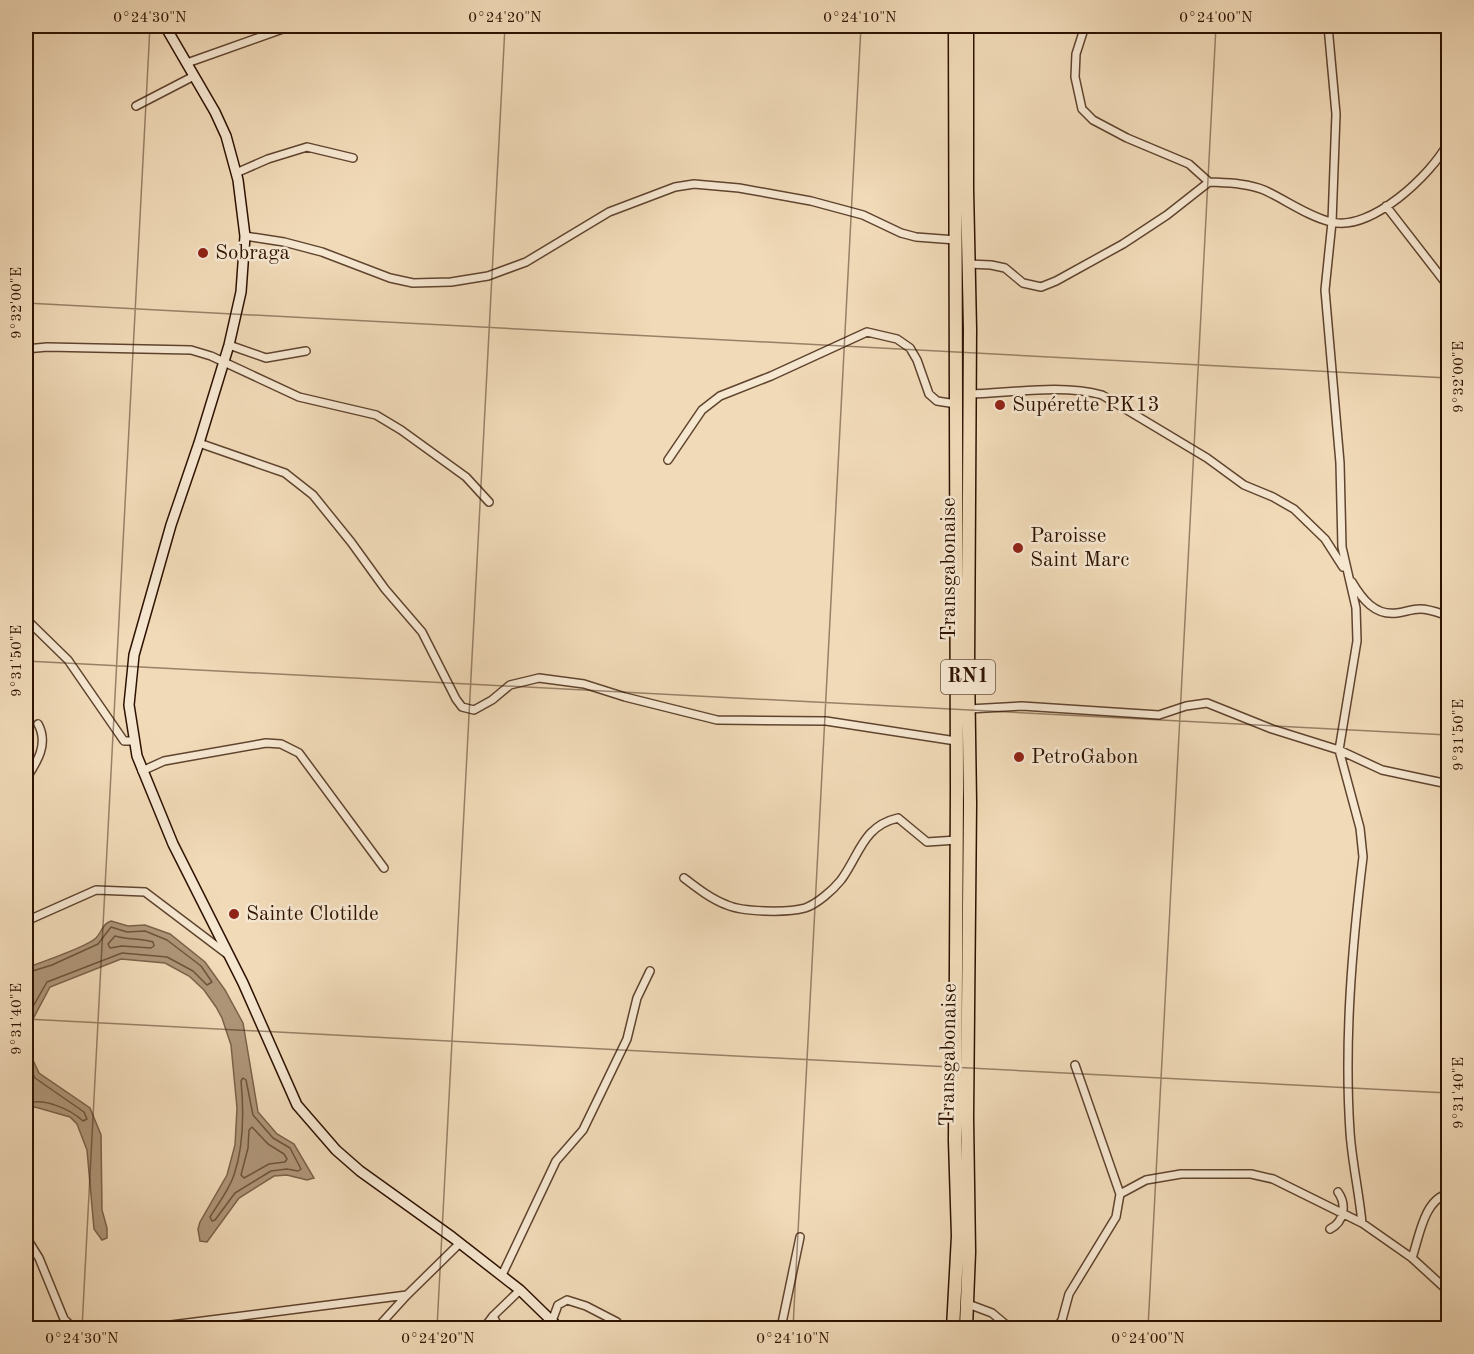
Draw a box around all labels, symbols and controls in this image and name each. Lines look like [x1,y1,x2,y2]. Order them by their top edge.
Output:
text: 0°24'30"N [113,11,187,26]
text: 0°24'20"N [468,11,542,26]
text: 0°24'10"N [823,11,897,26]
text: 0°24'00"N [1179,11,1253,26]
place label: Sobraga [215,243,290,264]
marker: Sobraga [196,246,210,260]
text: 9°32'00"E [10,267,25,339]
text: 9°32'00"E [1452,341,1467,413]
place label: Supérette PK13 [1012,395,1160,416]
marker: Supérette PK13 [993,398,1007,412]
street label: Transgabonaise [939,497,960,641]
place label: Paroisse Saint Marc [1030,526,1129,571]
marker: Paroisse Saint Marc [1011,541,1025,555]
text: 9°31'50"E [10,625,25,697]
road number: RN1 [941,660,995,694]
text: 9°31'50"E [1452,699,1467,771]
place label: PetroGabon [1031,747,1138,768]
marker: PetroGabon [1012,750,1026,764]
place label: Sainte Clotilde [246,904,379,925]
marker: Sainte Clotilde [227,907,241,921]
text: 9°31'40"E [10,983,25,1055]
street label: Transgabonaise [937,983,961,1127]
text: 9°31'40"E [1452,1057,1467,1129]
text: 0°24'30"N [45,1332,119,1347]
text: 0°24'20"N [401,1332,475,1347]
text: 0°24'10"N [756,1332,830,1347]
text: 0°24'00"N [1111,1332,1185,1347]

